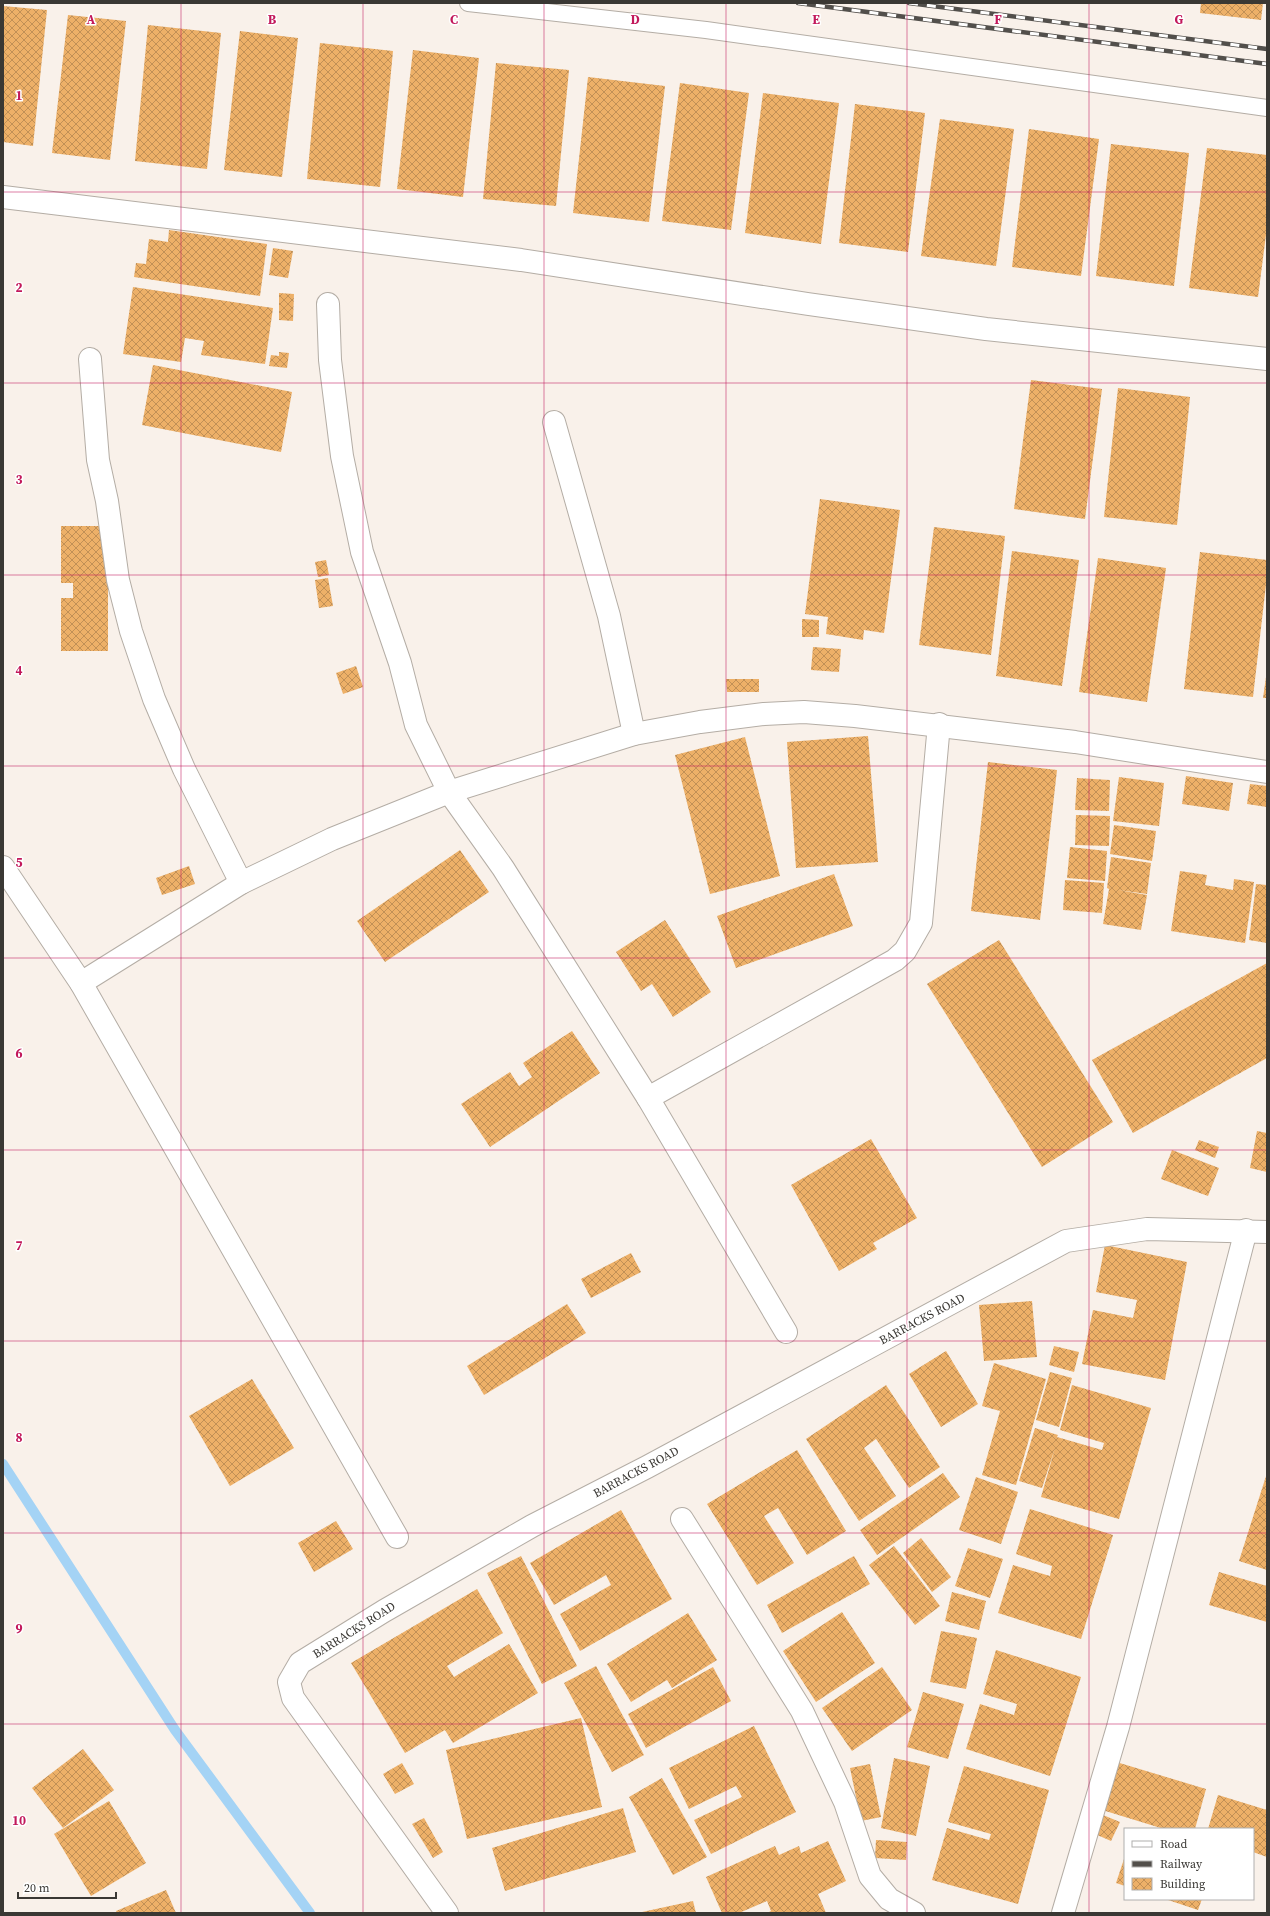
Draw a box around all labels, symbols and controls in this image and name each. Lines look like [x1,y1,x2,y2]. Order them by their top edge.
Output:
text: A [87,11,96,28]
text: B [268,11,277,28]
text: C [450,11,458,28]
text: D [630,11,640,28]
text: E [812,11,820,28]
text: F [994,11,1002,28]
text: G [1175,11,1184,28]
text: 1 [15,87,23,104]
text: 2 [15,279,23,296]
text: 3 [15,471,23,488]
text: 4 [15,662,23,679]
text: 5 [15,854,23,871]
text: 6 [15,1045,23,1062]
text: 7 [15,1237,23,1254]
street label: BARRACKS ROAD [876,1290,968,1348]
text: 8 [15,1429,23,1446]
street label: BARRACKS ROAD [590,1443,682,1501]
street label: BARRACKS ROAD [310,1598,398,1662]
text: 9 [15,1620,23,1637]
text: 10 [12,1812,26,1829]
legend [1124,1828,1254,1900]
text: Road [1160,1836,1187,1852]
text: Railway [1160,1856,1203,1872]
scale bar [18,1874,116,1900]
text: Building [1160,1876,1205,1892]
text: 20 m [24,1880,50,1896]

